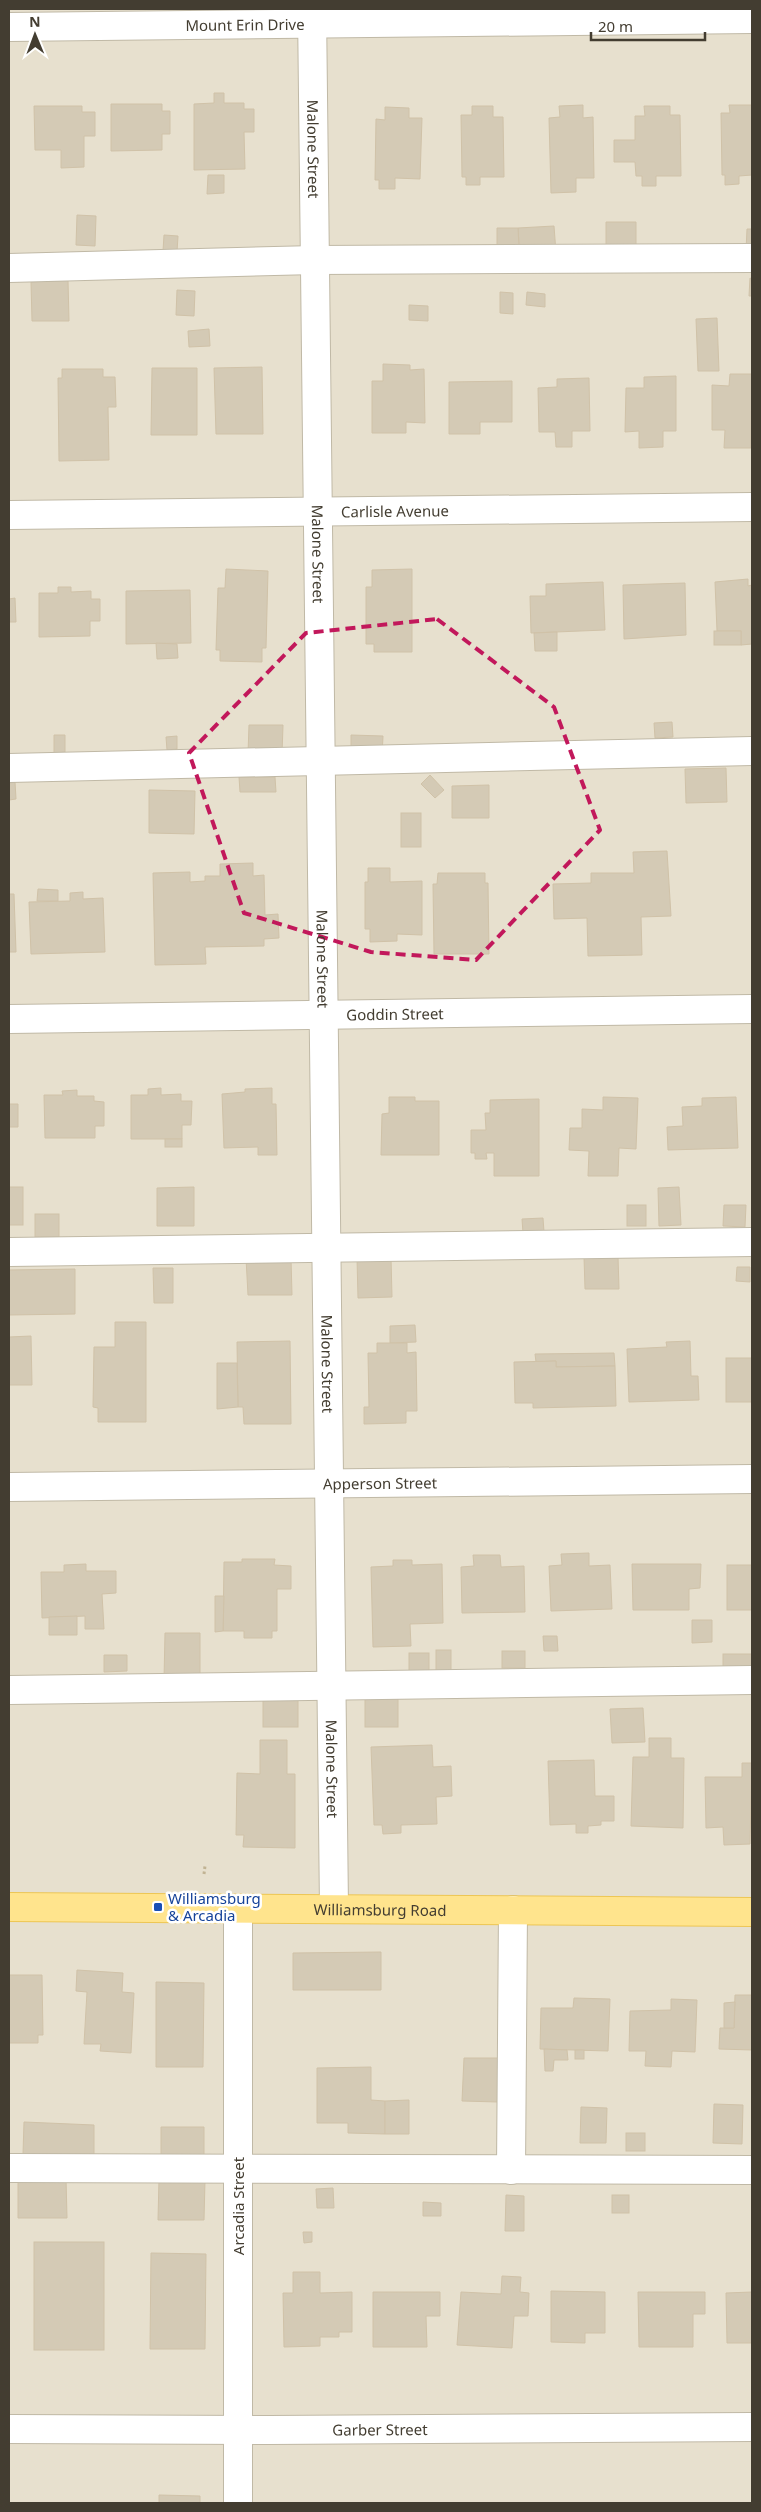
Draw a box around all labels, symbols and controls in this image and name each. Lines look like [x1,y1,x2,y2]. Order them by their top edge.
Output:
north arrow [10,10,60,60]
scale bar [591,10,705,42]
text: N [29,12,41,31]
street label: Mount Erin Drive [185,14,305,35]
text: 20 m [598,16,633,36]
street label: Malone Street [303,100,324,199]
street label: Carlisle Avenue [341,500,449,521]
street label: Malone Street [308,505,329,604]
street label: Malone Street [312,910,334,1009]
street label: Goddin Street [346,1003,444,1024]
street label: Malone Street [317,1315,338,1414]
street label: Apperson Street [323,1472,438,1494]
street label: Malone Street [322,1719,343,1819]
place label: Williamsburg & Arcadia [168,1888,261,1925]
street label: Williamsburg Road [313,1899,446,1920]
marker: Williamsburg & Arcadia [152,1901,164,1913]
street label: Arcadia Street [228,2156,248,2255]
street label: Garber Street [332,2419,428,2440]

